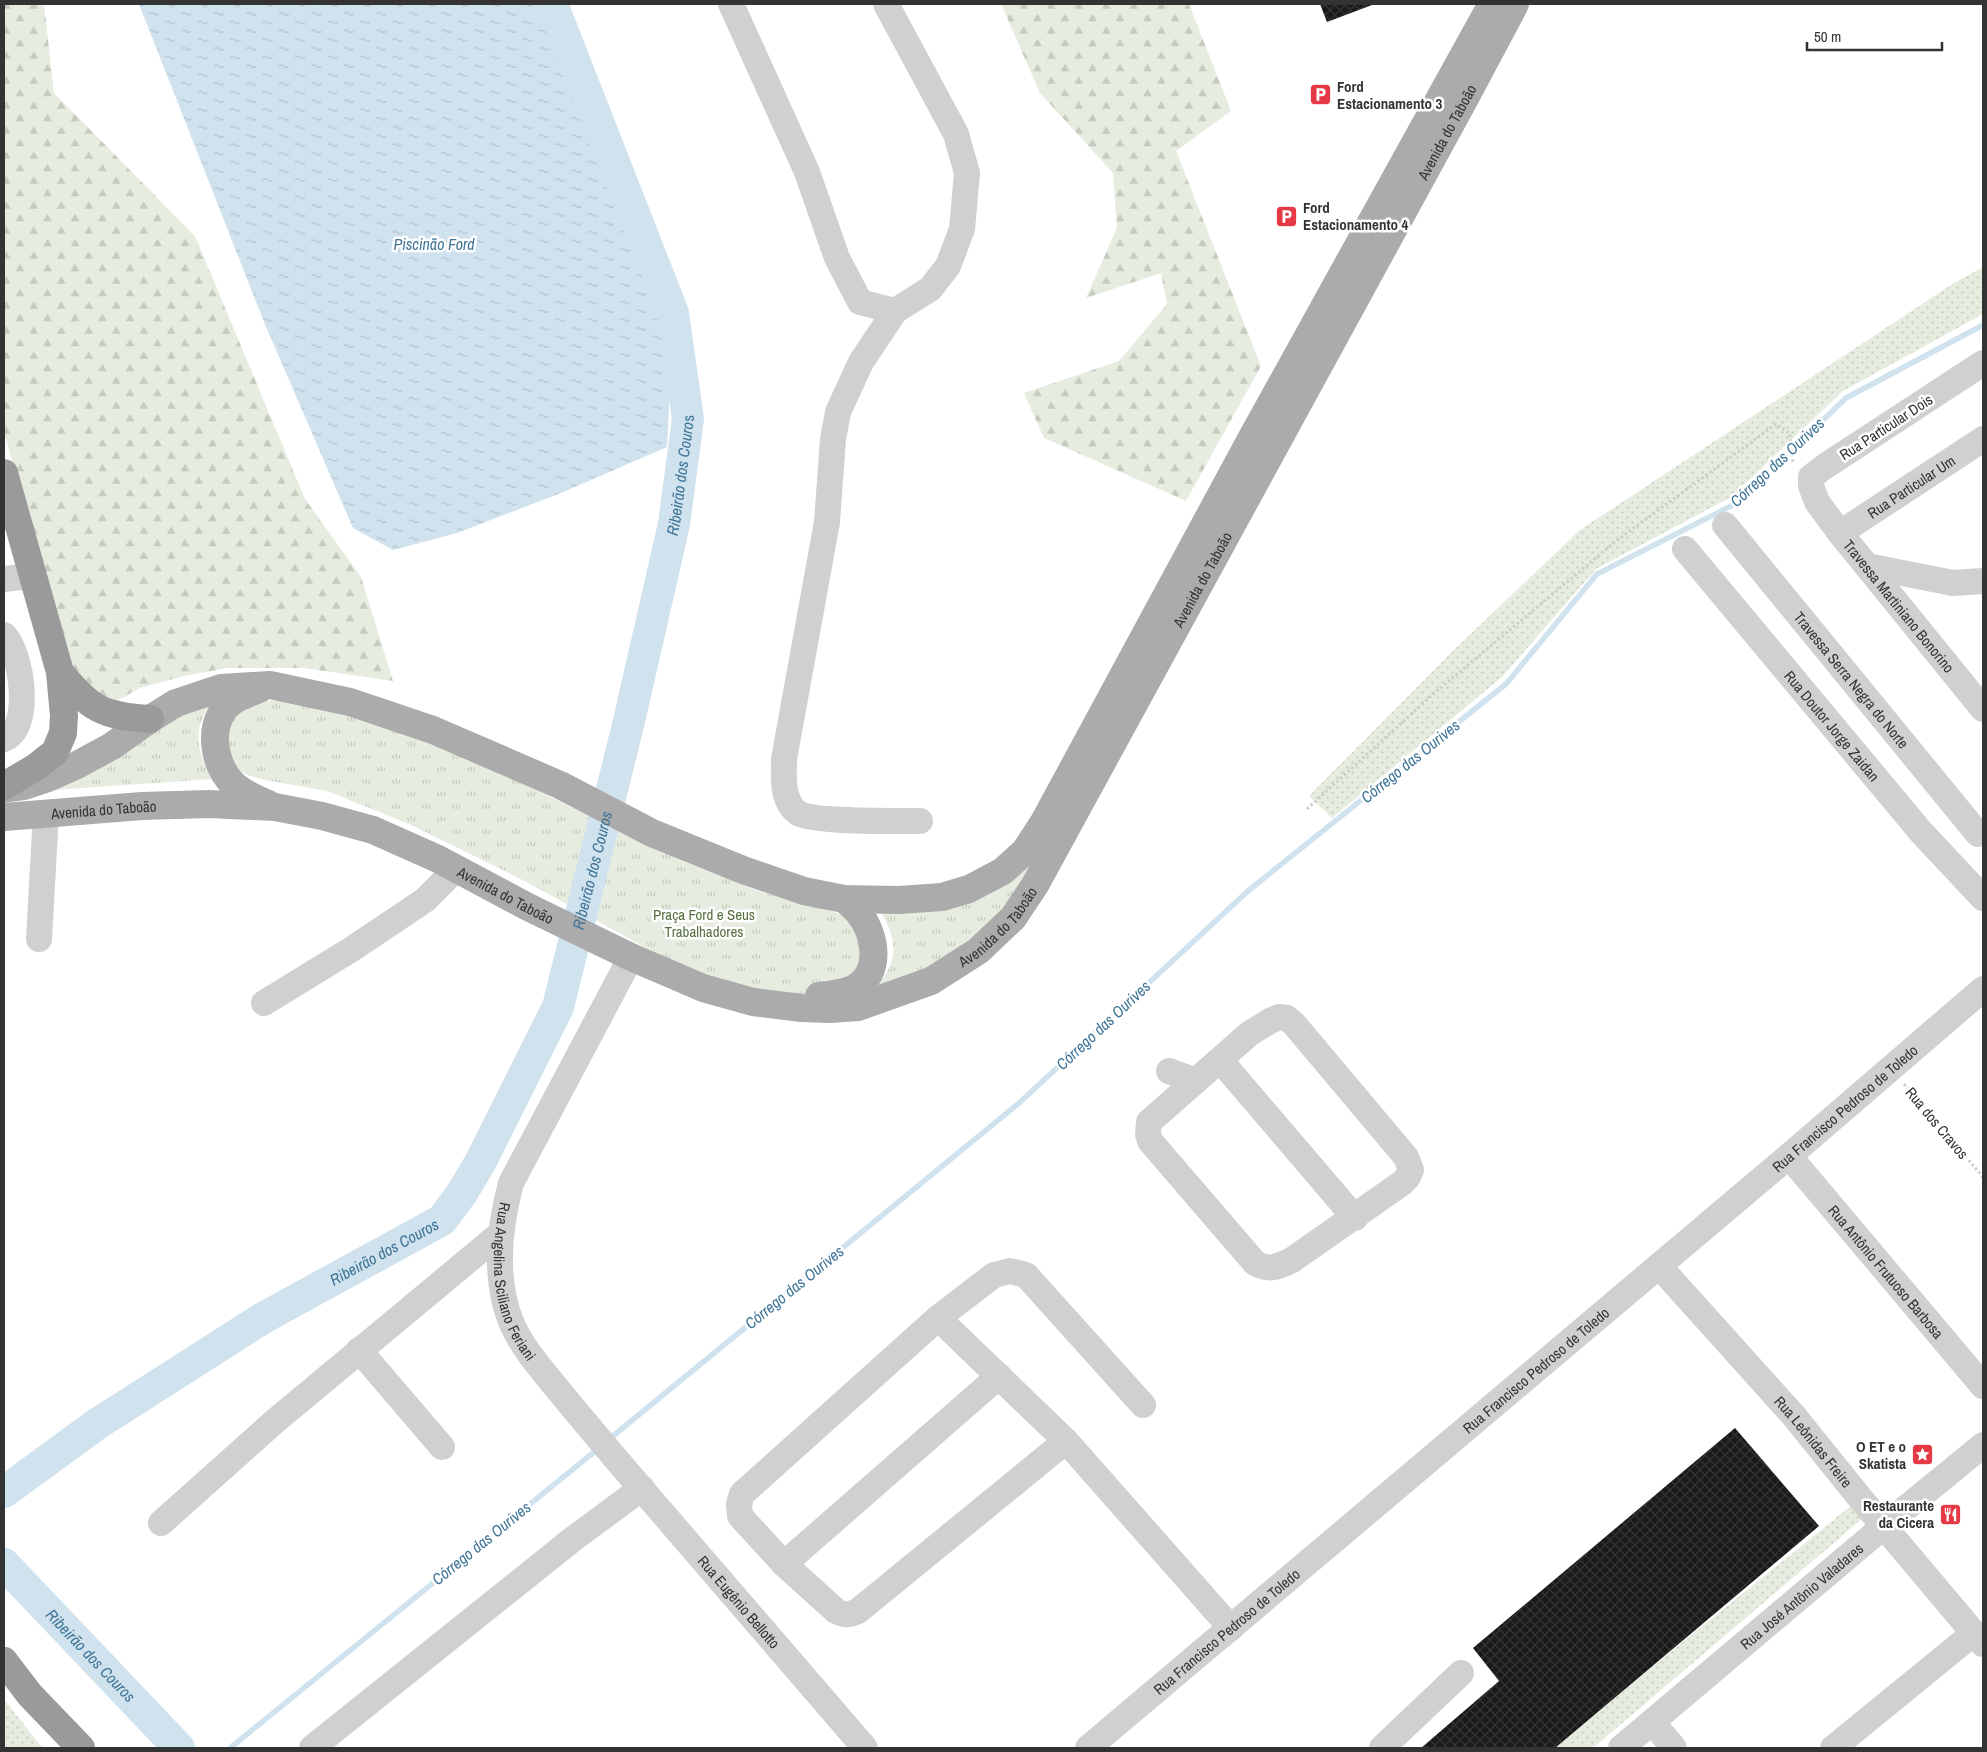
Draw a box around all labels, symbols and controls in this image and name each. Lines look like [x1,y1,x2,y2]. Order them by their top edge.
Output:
scale bar [1807,20,1942,52]
text: 50 m [1814,26,1841,47]
place label: Ford Estacionamento 3 [1337,76,1442,114]
street label: Avenida do Taboão [1411,80,1481,184]
parking icon: Ford Estacionamento 3 [1309,83,1333,107]
place label: Ford Estacionamento 4 [1303,197,1408,235]
parking icon: Ford Estacionamento 4 [1275,204,1299,228]
water label: Piscinão Ford [393,233,475,255]
street label: Rua Particular Dois [1835,389,1937,465]
water label: Córrego das Ourives [1725,412,1829,512]
water label: Ribeirão dos Couros [661,413,699,538]
street label: Rua Particular Um [1863,450,1959,523]
street label: Avenida do Taboão [1167,528,1237,632]
street label: Travessa Martiniano Bonorino [1839,535,1960,677]
street label: Travessa Serra Negra do Norte [1789,607,1914,753]
street label: Rua Doutor Jorge Zaidan [1780,666,1885,786]
water label: Córrego das Ourives [1356,714,1465,808]
street label: Avenida do Taboão [49,795,157,824]
water label: Ribeirão dos Couros [567,809,617,932]
street label: Avenida do Taboão [453,860,557,929]
street label: Avenida do Taboão [953,882,1042,972]
park label: Praça Ford e Seus Trabalhadores [653,904,755,942]
water label: Córrego das Ourives [1051,975,1155,1075]
street label: Rua Francisco Pedroso de Toledo [1767,1039,1922,1177]
street label: Rua dos Cravos [1901,1082,1973,1164]
street label: Rua Antônio Frutuoso Barbosa [1824,1200,1949,1343]
street label: Rua Angelina Sciliano Feriani [489,1201,541,1365]
water label: Ribeirão dos Couros [325,1213,443,1291]
water label: Córrego das Ourives [740,1240,849,1334]
street label: Rua Francisco Pedroso de Toledo [1458,1302,1614,1438]
street label: Rua Leônidas Freire [1770,1391,1858,1492]
place label: O ET e o Skatista [1856,1436,1906,1474]
place icon: O ET e o Skatista [1910,1443,1934,1467]
place label: Restaurante da Cicera [1863,1495,1934,1533]
water label: Córrego das Ourives [427,1496,536,1590]
restaurant icon: Restaurante da Cicera [1938,1502,1962,1526]
street label: Rua José Antônio Valadares [1735,1538,1867,1654]
street label: Rua Eugênio Bellotto [693,1551,785,1653]
street label: Rua Francisco Pedroso de Toledo [1148,1563,1304,1699]
water label: Ribeirão dos Couros [41,1604,141,1707]

